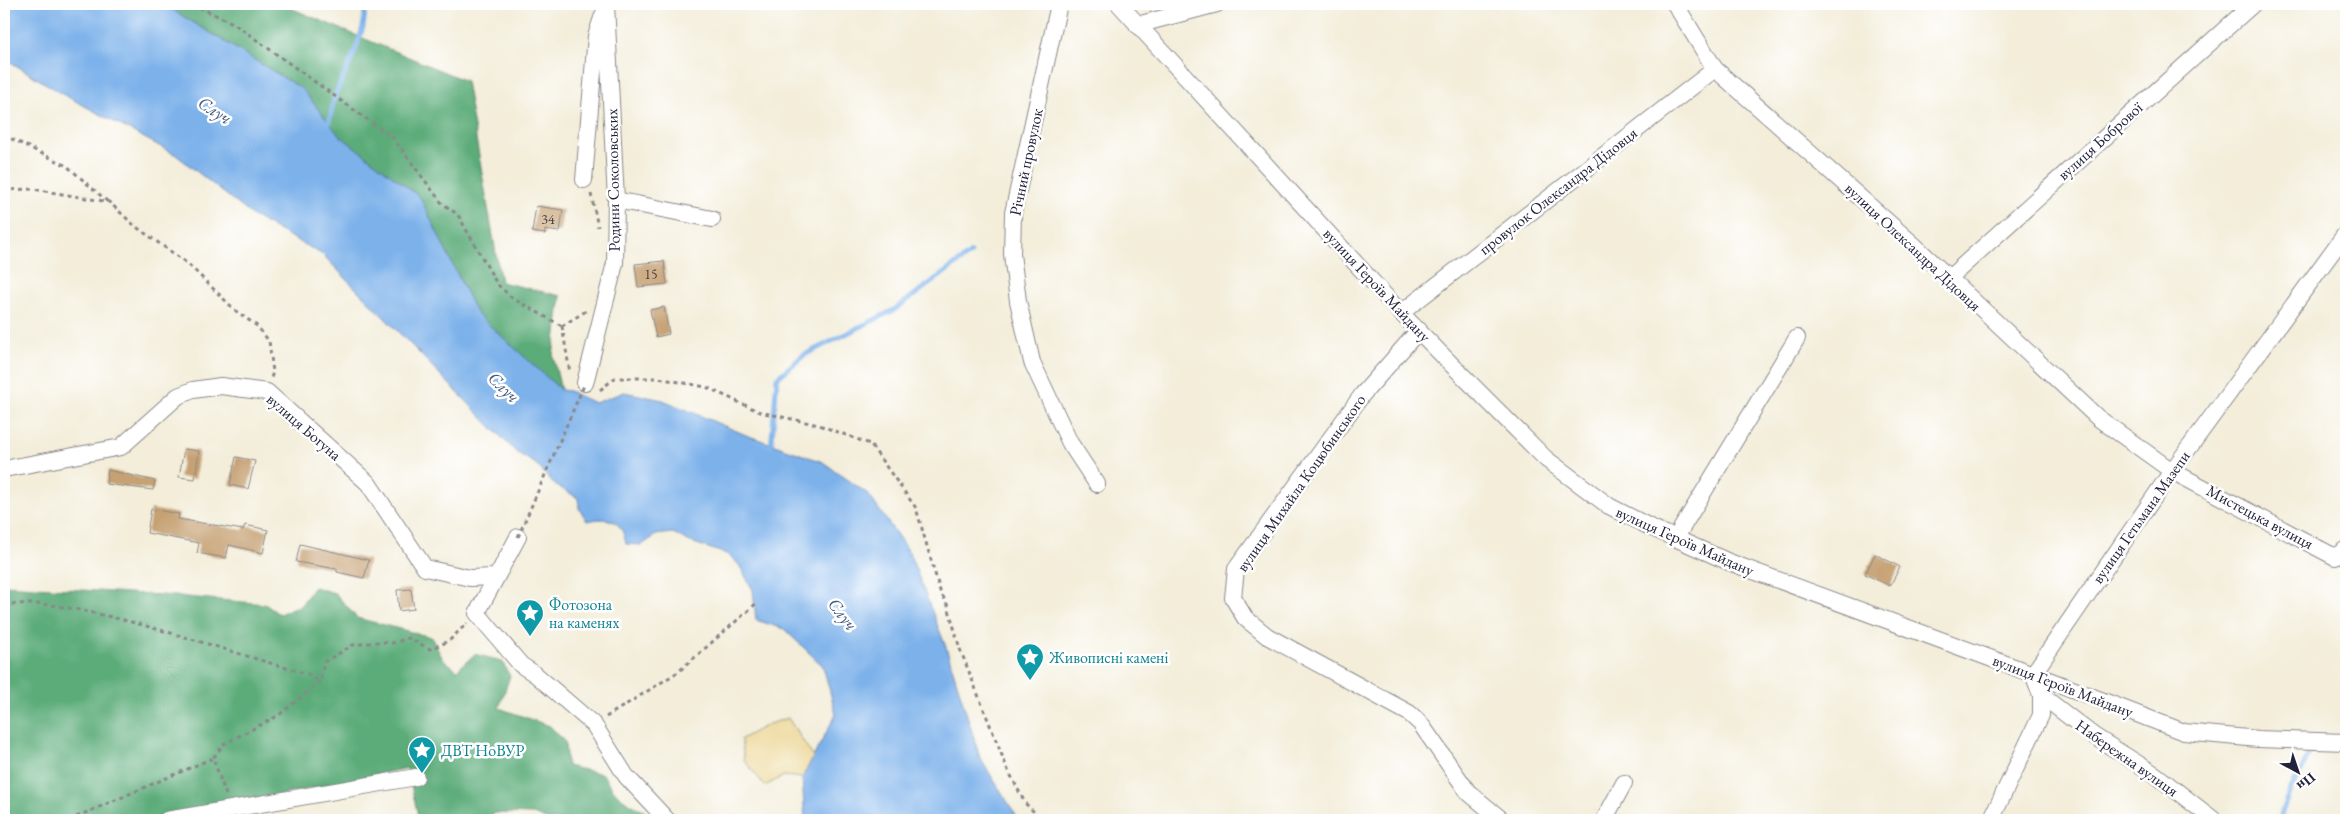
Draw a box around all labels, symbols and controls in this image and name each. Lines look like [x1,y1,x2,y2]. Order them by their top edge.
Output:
water label: Случ [193,91,236,130]
street label: вулиця Бобрової [2053,96,2148,185]
street label: Річний провулок [1004,106,1048,218]
street label: Родини Соколовських [601,108,625,252]
street label: провулок Олександра Дідовця [1475,123,1641,259]
street label: вулиця Олександра Дідовця [1840,178,1986,316]
house number: 34 [541,210,555,228]
street label: вулиця Героїв Майдану [1319,223,1436,347]
house number: 15 [644,265,658,283]
water label: Случ [483,366,525,408]
street label: вулиця Богуна [262,389,346,466]
street label: вулиця Михайла Коцюбинського [1232,390,1370,576]
street label: вулиця Гетьмана Мазепи [2087,446,2195,588]
street label: Мистецька вулиця [2203,480,2317,554]
street label: вулиця Героїв Майдану [1613,501,1758,581]
water label: Случ [822,593,863,636]
place label: Фотозона на каменях [549,594,619,633]
place icon: Фотозона на каменях [515,598,545,637]
place icon: Живописні камені [1015,642,1045,681]
place label: Живописні камені [1048,647,1168,668]
street label: вулиця Героїв Майдану [1990,649,2137,723]
street label: Набережна вулиця [2071,715,2183,801]
place icon: ДВТ НоВУР [407,735,437,774]
place label: ДВТ НоВУР [441,740,524,761]
north arrow [2272,746,2322,796]
text: Пн [2293,769,2319,795]

